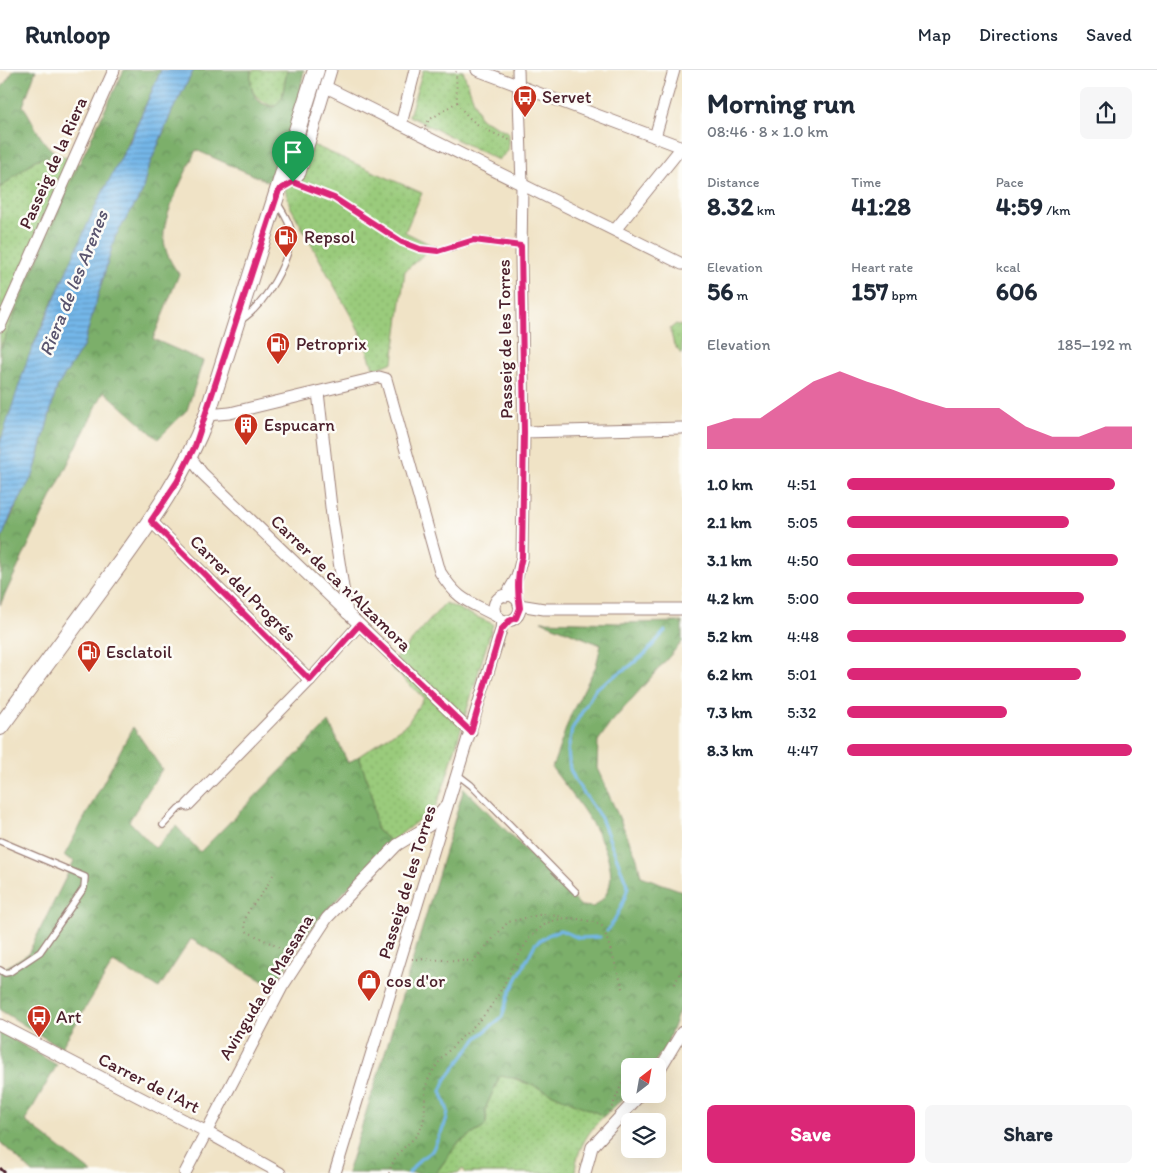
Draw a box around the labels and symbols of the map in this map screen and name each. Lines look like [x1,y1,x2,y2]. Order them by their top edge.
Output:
bus stop icon: Servet [512,84,538,118]
place label: Servet [542,86,592,108]
street label: Passeig de la Riera [14,94,92,232]
pin [272,131,314,182]
water label: Riera de les Arenes [34,206,114,359]
fuel station icon: Repsol [273,224,299,258]
place label: Repsol [304,226,355,248]
street label: Passeig de les Torres [493,259,517,419]
fuel station icon: Petroprix [265,331,291,365]
place label: Petroprix [296,333,367,355]
building icon: Espucarn [233,412,259,446]
place label: Espucarn [264,414,335,436]
street label: Carrer de ca n'Alzamora [266,510,417,656]
street label: Carrer del Progrés [185,530,301,646]
fuel station icon: Esclatoil [76,639,102,673]
place label: Esclatoil [106,641,172,663]
street label: Passeig de les Torres [373,802,441,962]
street label: Avinguda de Massana [214,910,318,1064]
shop icon: cos d'or [356,968,382,1002]
place label: cos d'or [386,970,446,992]
bus stop icon: Art [26,1004,52,1038]
place label: Art [56,1006,82,1028]
street label: Carrer de l'Art [94,1048,204,1118]
north arrow [621,1058,666,1102]

